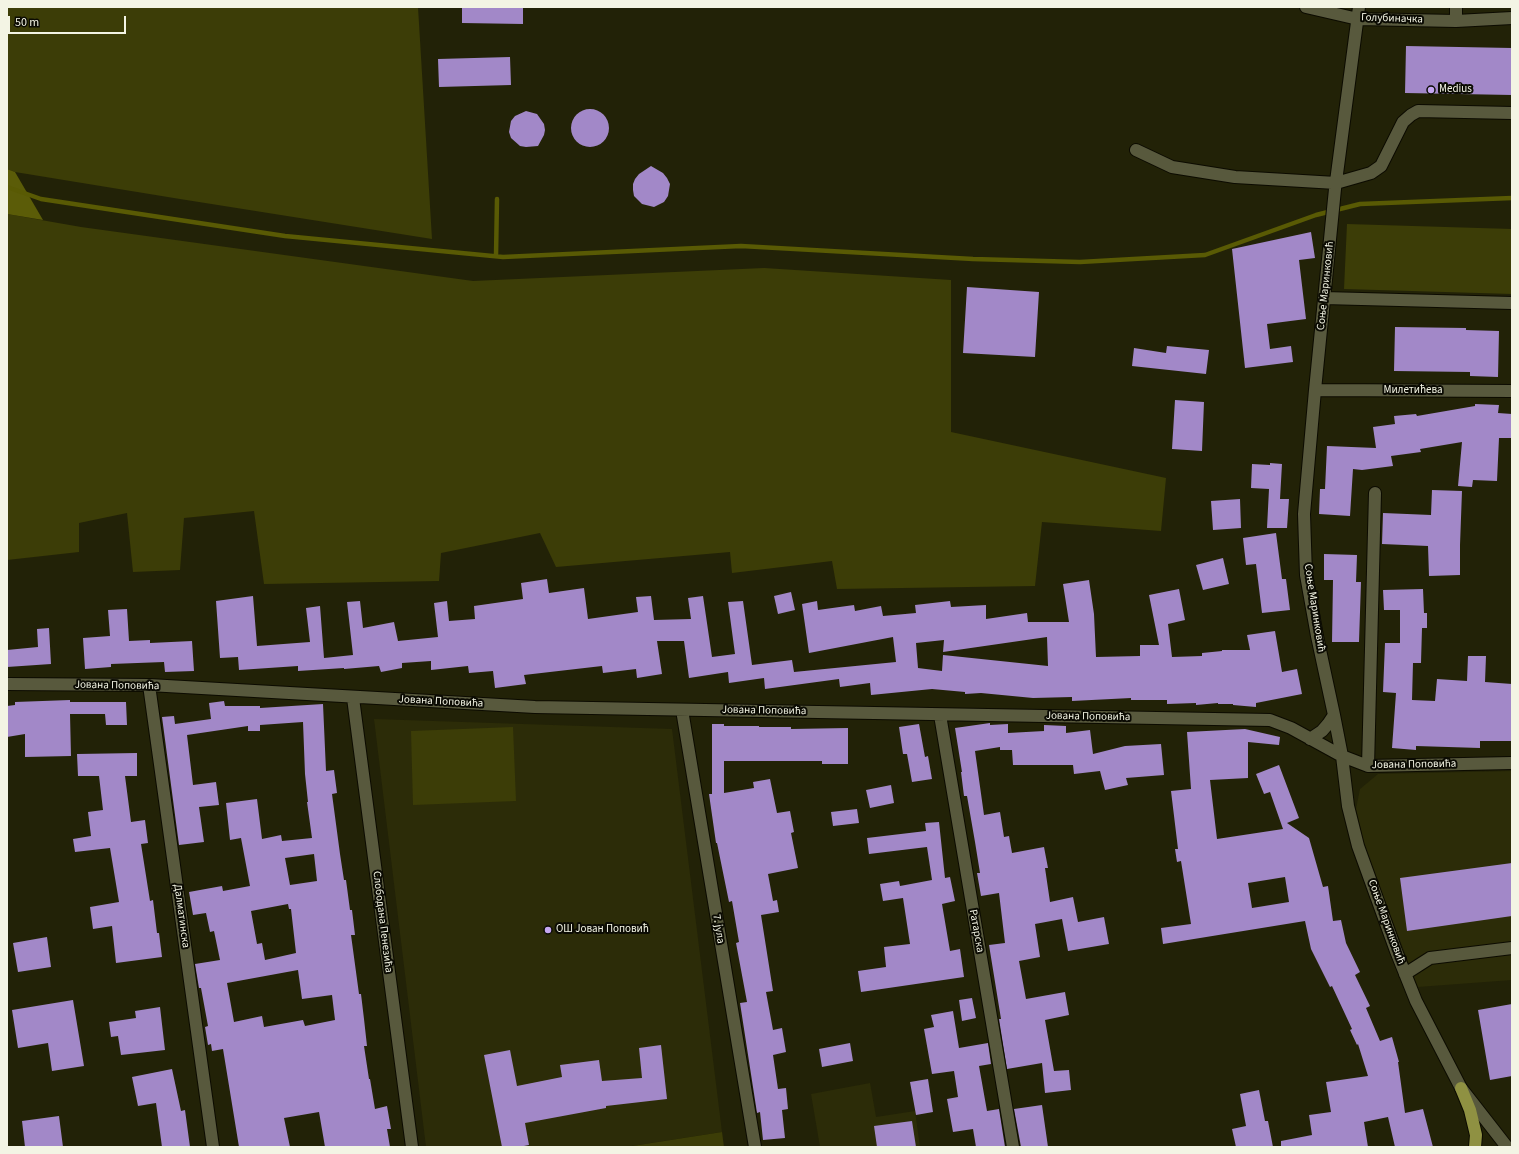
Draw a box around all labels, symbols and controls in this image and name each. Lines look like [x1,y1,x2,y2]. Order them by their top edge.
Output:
scale bar [10,8,128,34]
street label: Голубиначка [1361,11,1423,27]
text: 50 m [15,14,39,31]
place label: Medius [1439,83,1472,97]
marker: Medius [1426,85,1436,95]
street label: Соње Маринковић [1315,241,1337,331]
street label: Милетићева [1383,384,1443,398]
street label: Соње Маринковић [1301,563,1327,653]
street label: Јована Поповића [75,679,159,693]
street label: Јована Поповића [398,693,484,711]
street label: Јована Поповића [722,704,806,718]
street label: Јована Поповића [1046,710,1130,724]
street label: Јована Поповића [1372,758,1456,772]
street label: Слободана Пенезића [369,870,395,974]
street label: Соње Маринковић [1365,878,1407,966]
street label: Далматинска [170,883,192,949]
street label: Ратарска [966,908,986,954]
street label: 7. јула [709,913,727,945]
place label: ОШ Јован Поповић [556,923,649,937]
marker: ОШ Јован Поповић [543,925,553,935]

